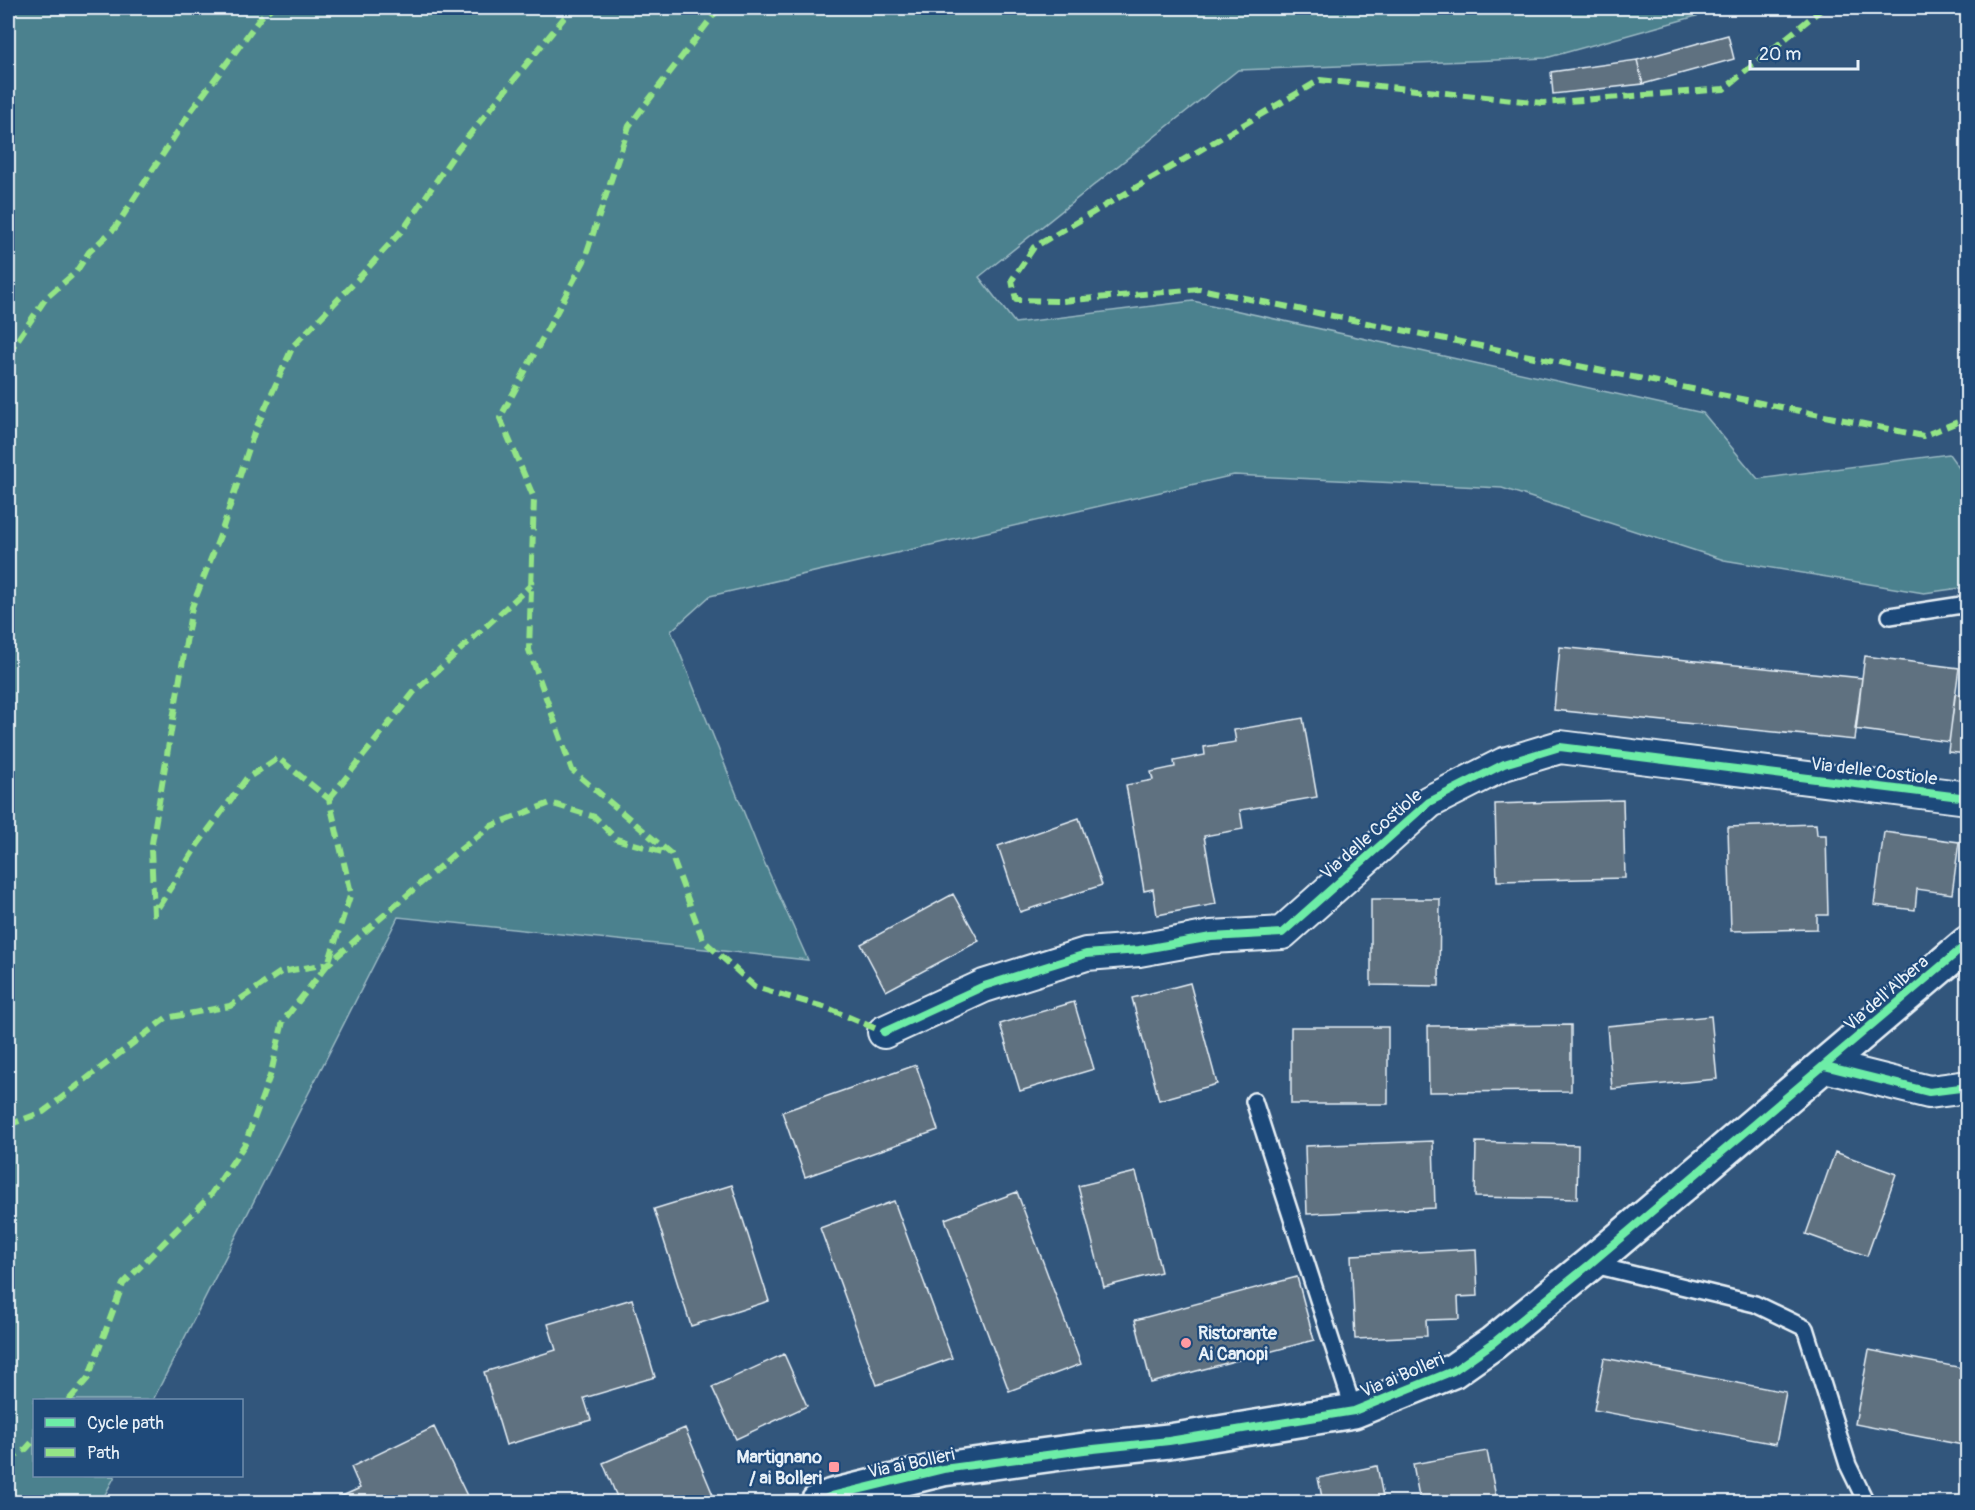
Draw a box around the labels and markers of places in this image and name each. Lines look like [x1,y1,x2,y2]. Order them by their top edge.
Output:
place label: Ristorante Ai Canopi [1198,1322,1278,1366]
marker: Ristorante Ai Canopi [1179,1336,1193,1350]
place label: Martignano / ai Bolleri [737,1446,822,1490]
marker: Martignano / ai Bolleri [827,1460,841,1474]

